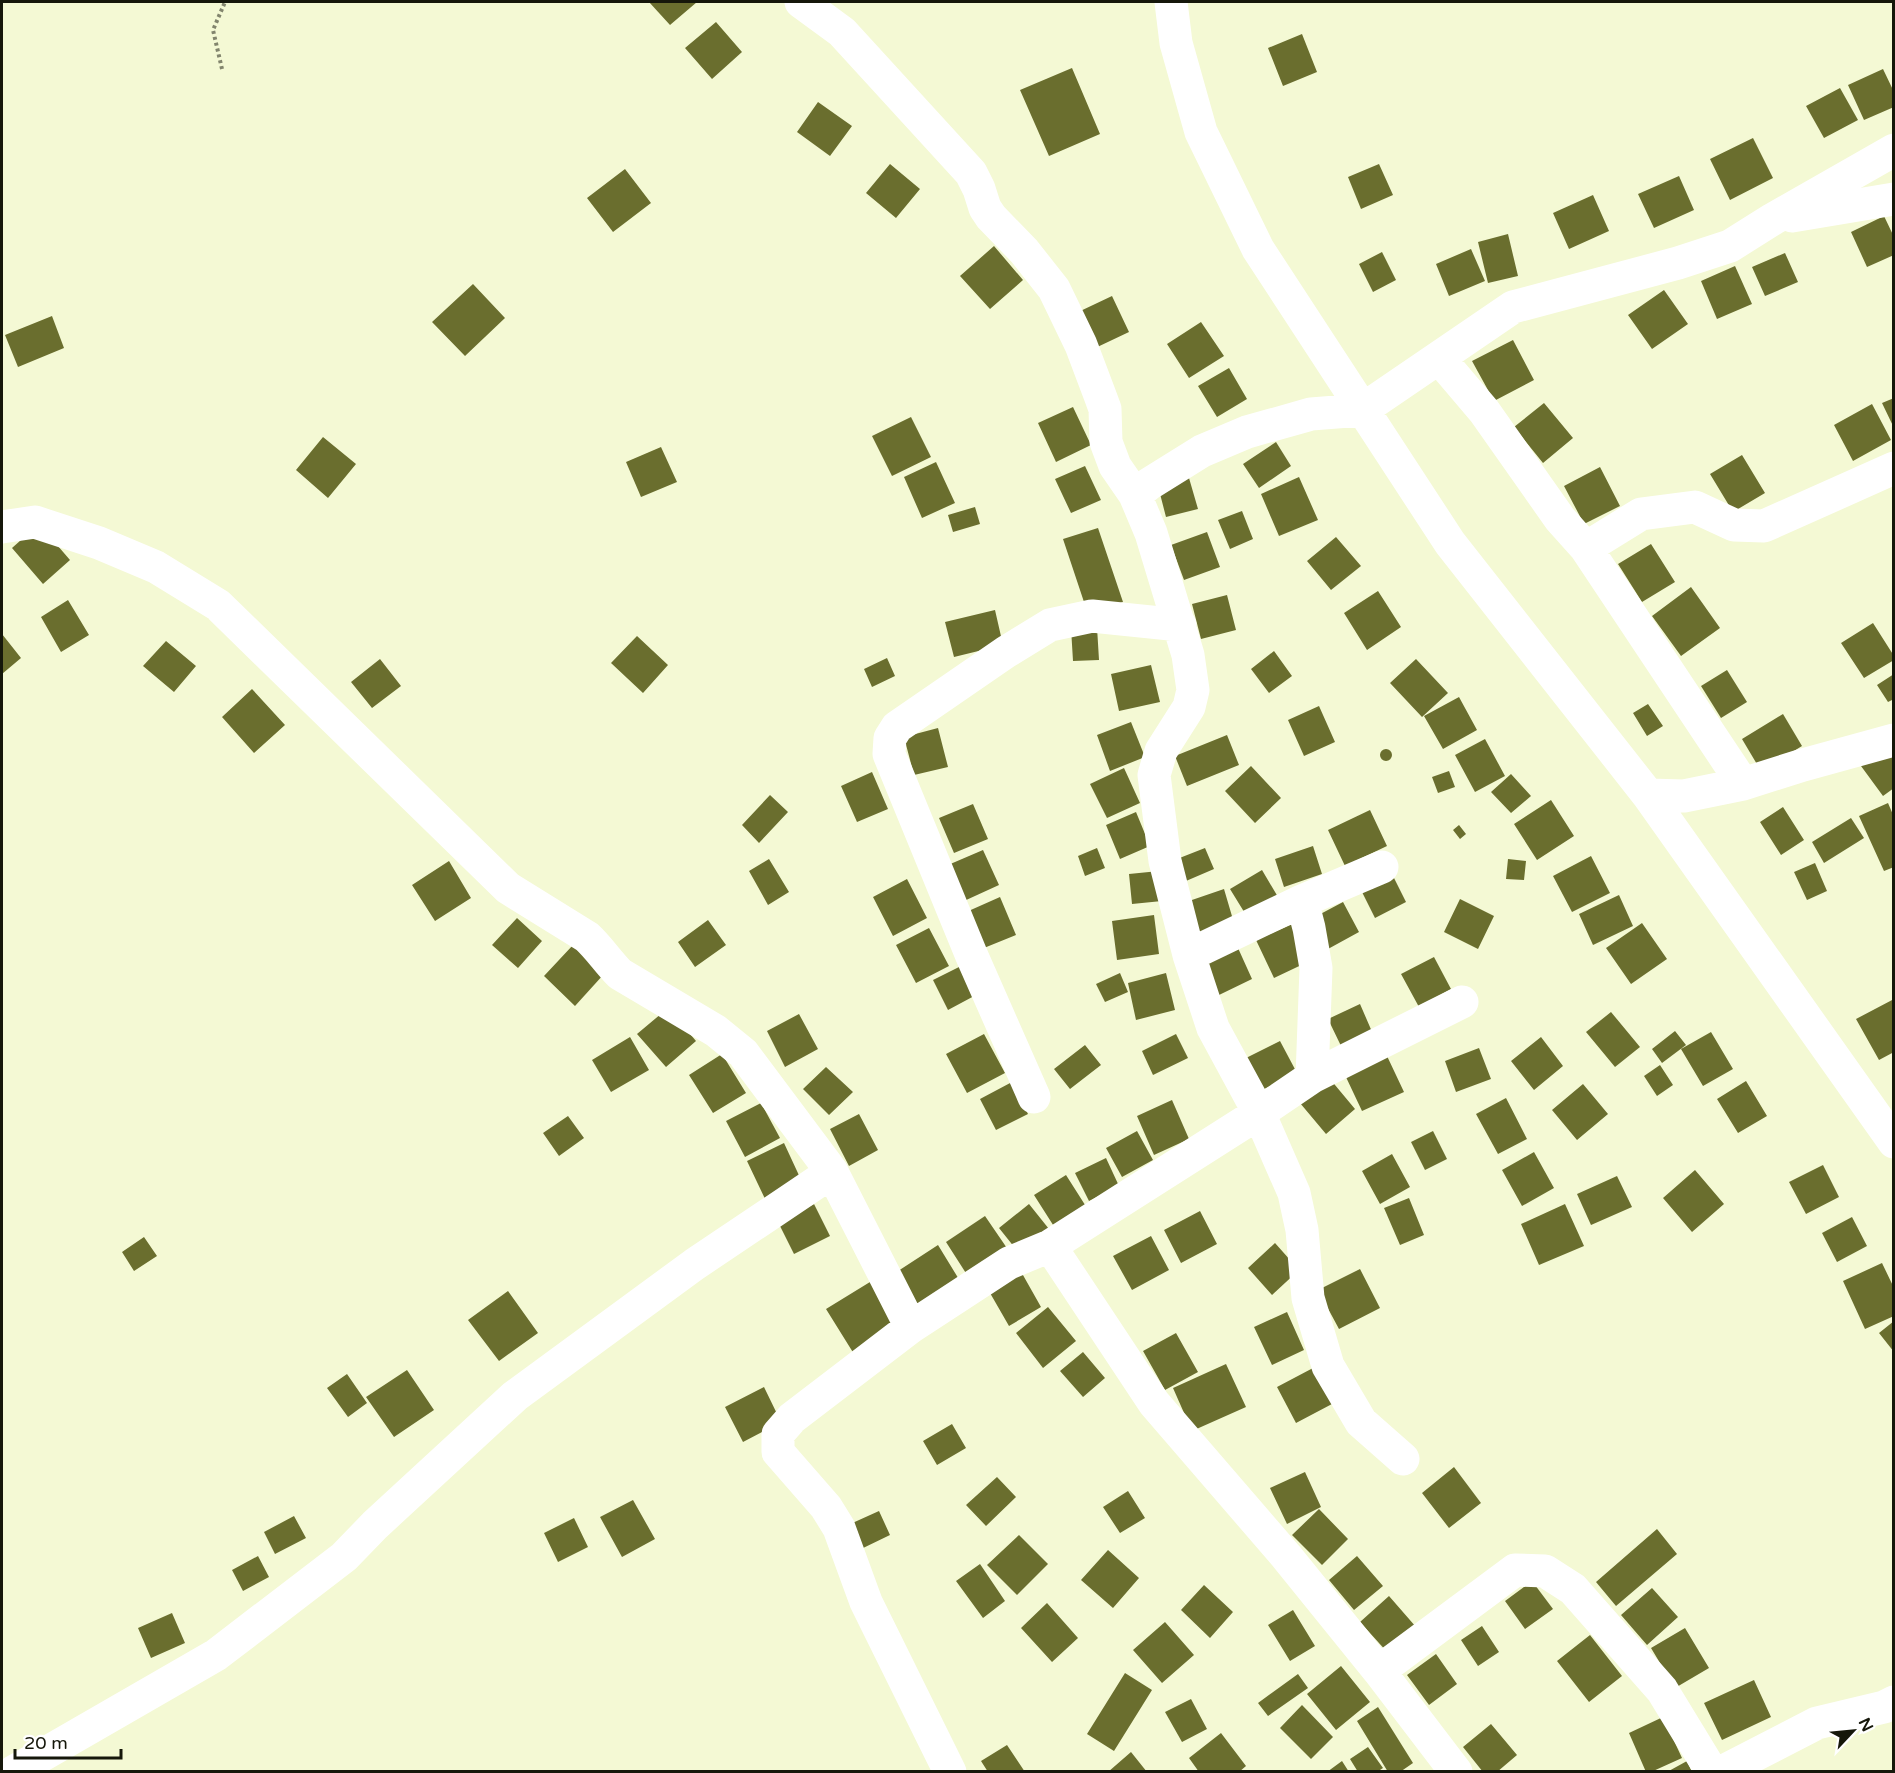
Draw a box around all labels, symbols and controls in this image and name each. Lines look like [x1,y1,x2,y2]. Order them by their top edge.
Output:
north arrow [1823,1701,1883,1761]
text: N [1854,1715,1877,1735]
scale bar [15,1722,122,1760]
text: 20 m [24,1732,68,1754]

